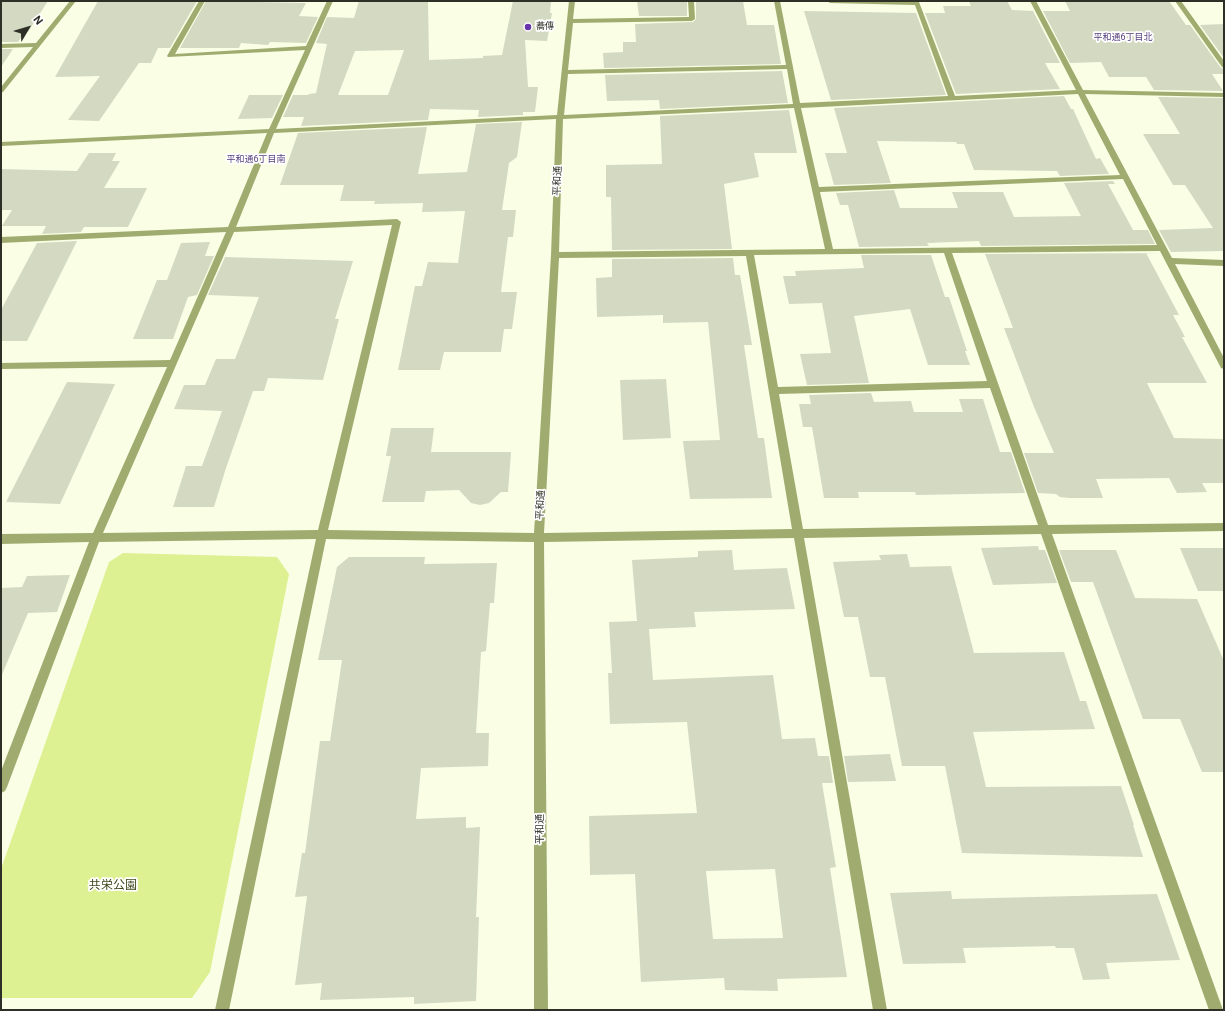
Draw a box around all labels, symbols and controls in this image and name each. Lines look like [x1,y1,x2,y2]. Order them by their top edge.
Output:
north arrow [8,8,48,48]
text: N [30,13,45,27]
marker: 蕎傳 [523,22,533,32]
place label: 蕎傳 [536,22,554,32]
district label: 平和通6丁目北 [1093,33,1153,43]
district label: 平和通6丁目南 [226,155,286,165]
street label: 平和通 [551,166,565,196]
street label: 平和通 [534,490,548,520]
street label: 平和通 [534,814,546,844]
park label: 共栄公園 [89,879,137,893]

